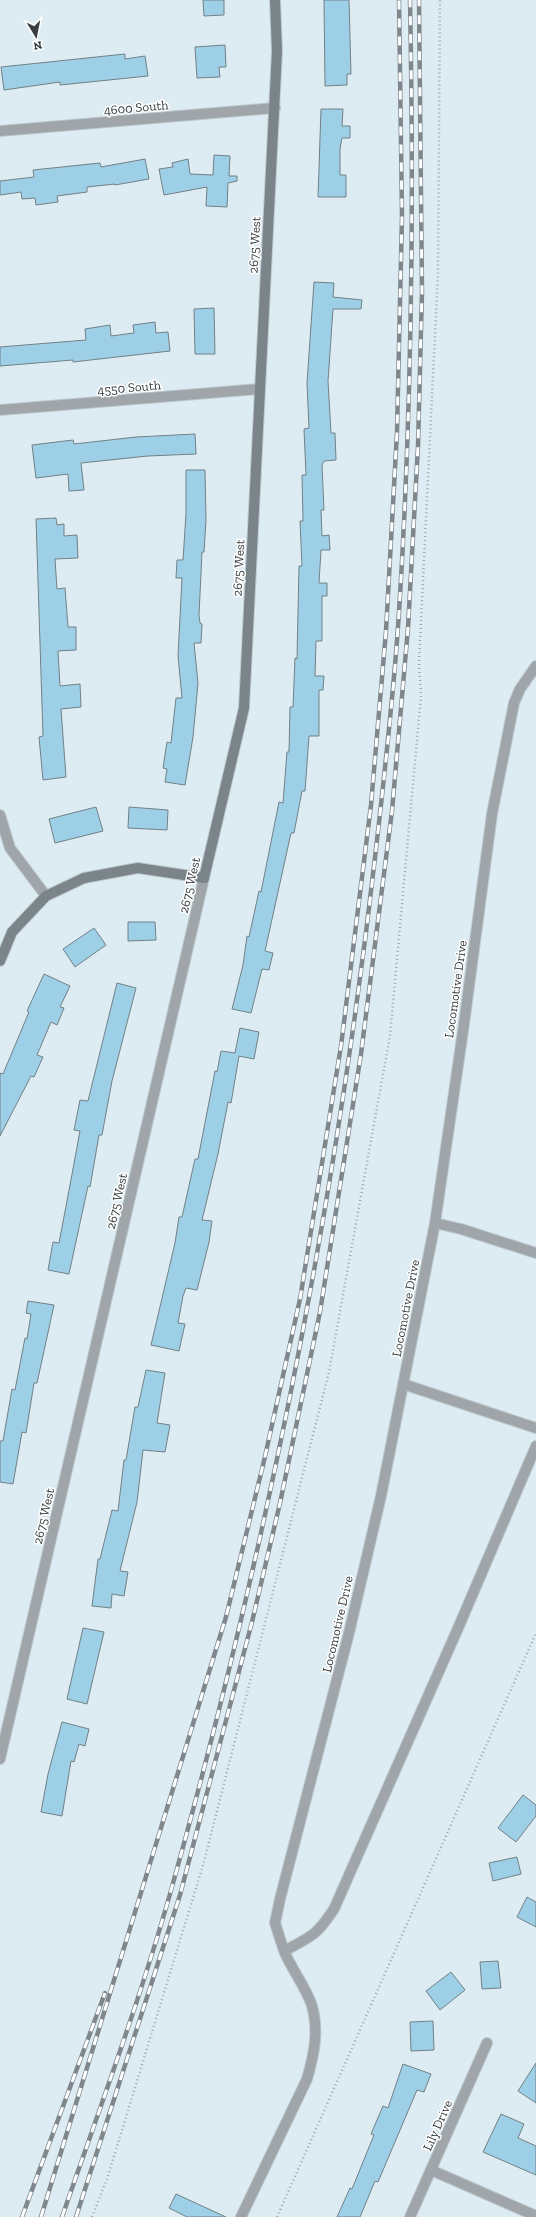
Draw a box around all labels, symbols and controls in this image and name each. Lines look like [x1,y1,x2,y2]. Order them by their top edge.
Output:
north arrow [16,16,56,56]
text: N [32,38,43,53]
street label: 4600 South [103,97,170,118]
street label: 2675 West [246,216,263,274]
street label: 4550 South [97,377,162,398]
street label: 2675 West [230,539,247,597]
street label: 2675 West [176,855,203,915]
street label: Locomotive Drive [441,939,470,1039]
street label: 2675 West [103,1171,130,1231]
street label: Locomotive Drive [389,1258,422,1358]
street label: 2675 West [30,1486,57,1546]
street label: Locomotive Drive [319,1574,356,1674]
street label: Lily Drive [420,2098,455,2153]

